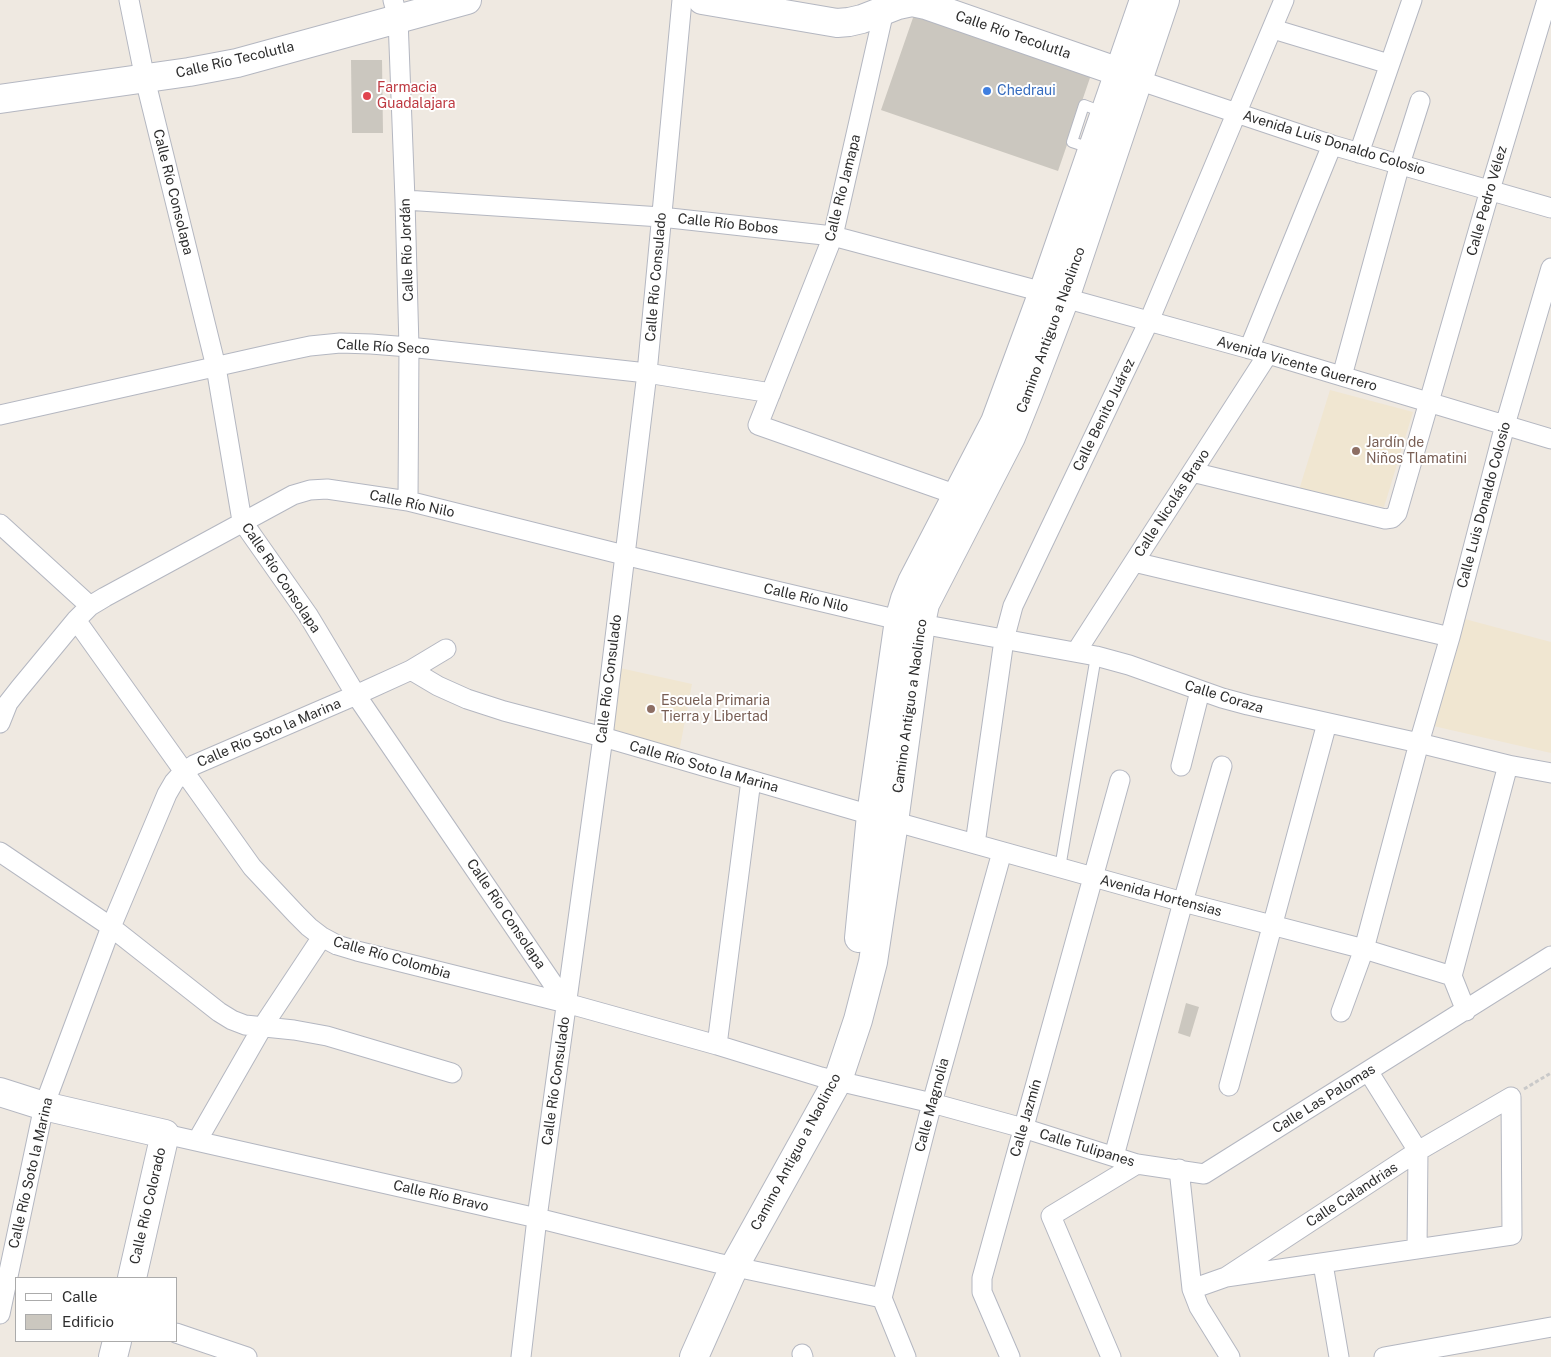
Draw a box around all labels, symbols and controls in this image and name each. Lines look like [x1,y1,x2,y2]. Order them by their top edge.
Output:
street label: Calle Río Tecolutla [953,7,1073,63]
street label: Calle Río Tecolutla [174,38,296,82]
place label: Farmacia Guadalajara [377,80,456,112]
place label: Chedraui [997,83,1056,99]
marker: Chedraui [981,85,993,97]
marker: Farmacia Guadalajara [361,90,373,102]
street label: Avenida Luis Donaldo Colosio [1241,107,1427,179]
street label: Calle Río Consolapa [149,127,197,257]
street label: Calle Río Jamapa [822,133,864,243]
street label: Calle Pedro Vélez [1463,144,1511,258]
street label: Calle Río Jordán [397,198,417,302]
street label: Calle Río Bobos [677,210,779,238]
street label: Calle Río Consulado [642,212,670,342]
street label: Camino Antiguo a Naolinco [1013,245,1089,415]
street label: Avenida Vicente Guerrero [1215,333,1379,395]
street label: Calle Río Seco [336,336,430,358]
street label: Calle Benito Juárez [1069,356,1139,474]
street label: Calle Luis Donaldo Colosio [1454,420,1514,590]
place label: Jardín de Niños Tlamatini [1366,435,1467,468]
marker: Jardín de Niños Tlamatini [1350,445,1362,457]
street label: Calle Nicolás Bravo [1131,446,1213,560]
street label: Calle Río Nilo [368,487,456,521]
street label: Calle Río Consolapa [238,520,324,636]
street label: Calle Río Nilo [762,580,850,616]
street label: Calle Río Consulado [593,614,625,744]
street label: Camino Antiguo a Naolinco [889,618,931,794]
street label: Calle Coraza [1183,677,1265,717]
place label: Escuela Primaria Tierra y Libertad [661,693,770,726]
street label: Calle Río Soto la Marina [195,695,343,771]
marker: Escuela Primaria Tierra y Libertad [645,703,657,715]
street label: Calle Río Soto la Marina [627,738,781,796]
street label: Calle Río Consolapa [463,856,549,972]
street label: Avenida Hortensias [1098,872,1224,920]
street label: Calle Río Colombia [331,933,453,983]
street label: Calle Río Consulado [539,1016,573,1146]
street label: Calle Magnolia [911,1056,953,1154]
street label: Calle Las Palomas [1270,1061,1378,1137]
street label: Camino Antiguo a Naolinco [747,1071,845,1233]
street label: Calle Jazmín [1007,1077,1045,1159]
street label: Calle Río Soto la Marina [5,1096,57,1250]
street label: Calle Tulipanes [1037,1125,1137,1171]
street label: Calle Río Colorado [126,1146,170,1266]
street label: Calle Calandrias [1303,1159,1401,1231]
street label: Calle Río Bravo [392,1177,490,1215]
legend [15,1277,178,1342]
text: Calle [62,1288,98,1305]
text: Edificio [62,1313,114,1330]

